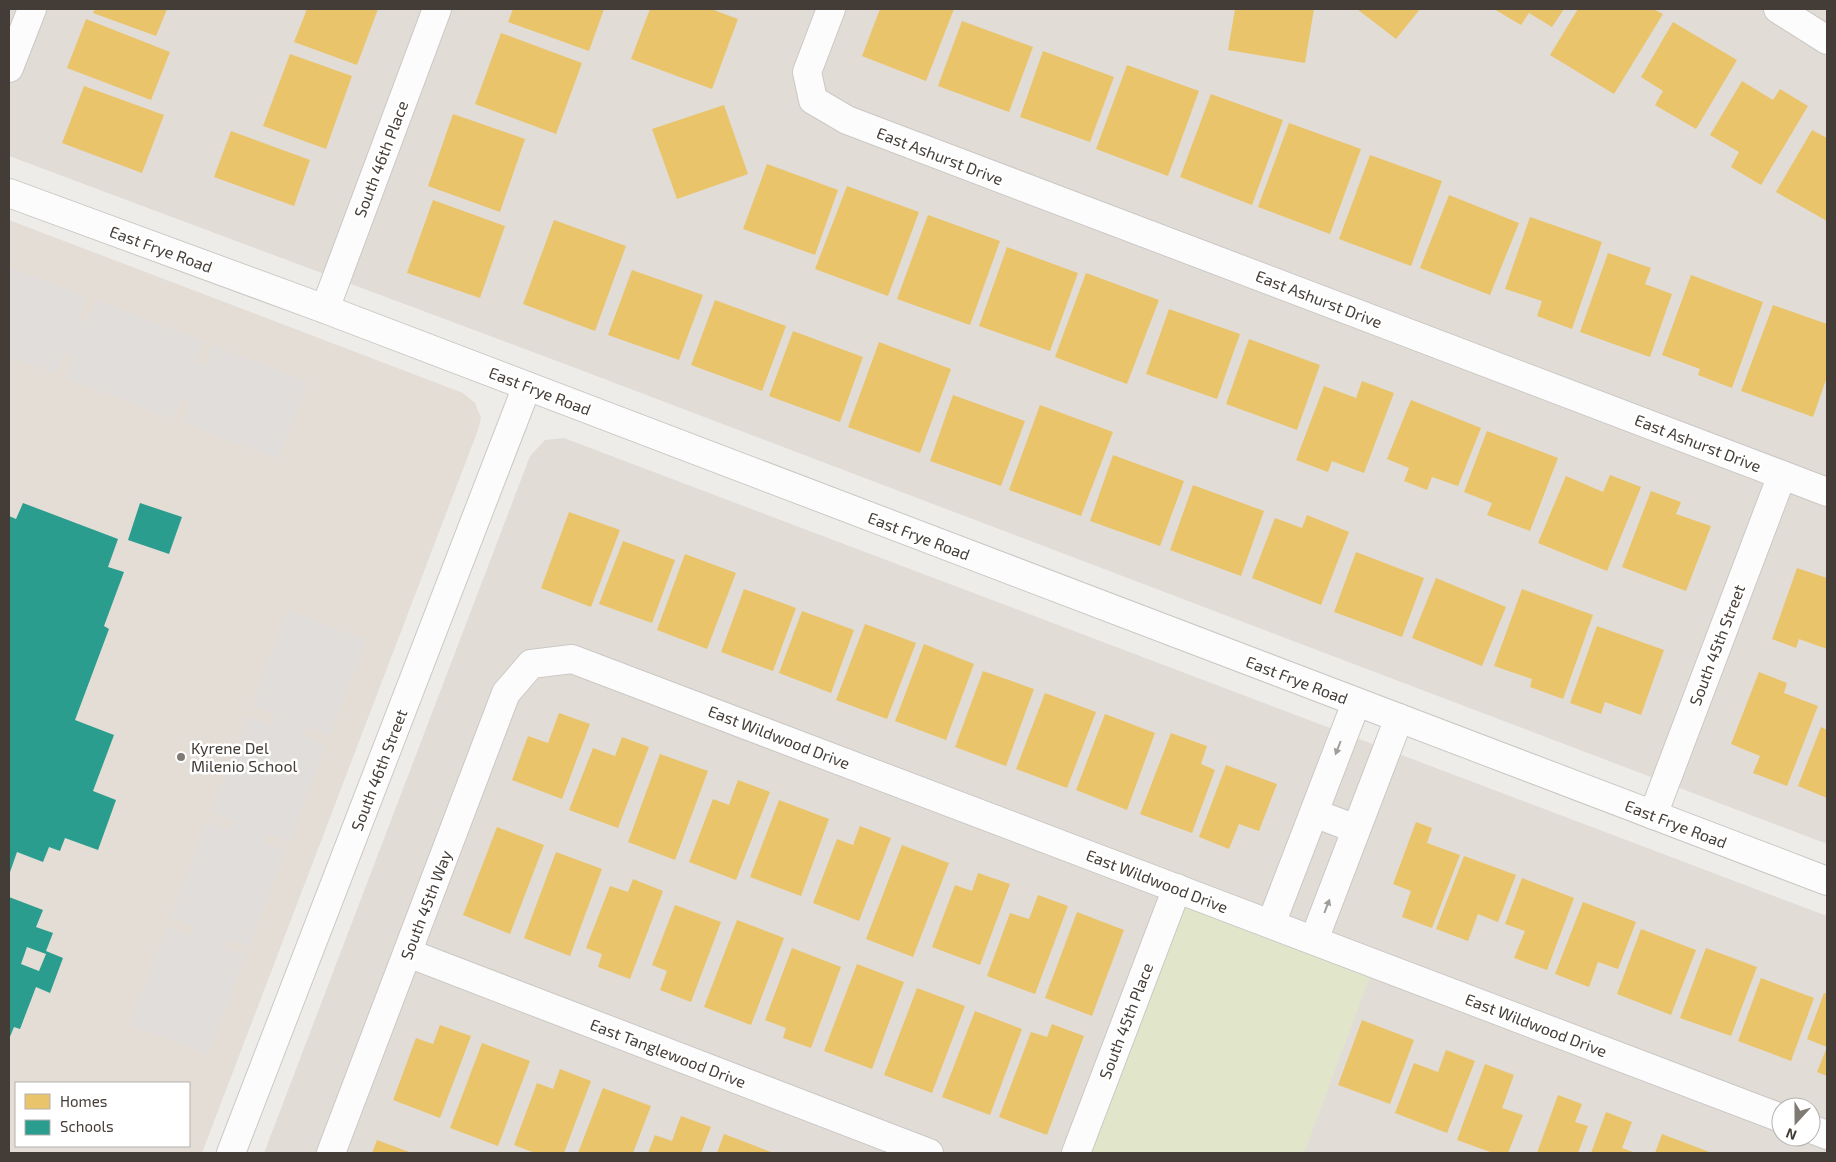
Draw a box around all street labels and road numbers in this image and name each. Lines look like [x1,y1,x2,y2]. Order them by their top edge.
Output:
street label: South 46th Place [350,98,412,220]
street label: East Ashurst Drive [874,123,1006,188]
street label: East Frye Road [107,221,215,276]
street label: East Ashurst Drive [1253,266,1385,331]
street label: East Frye Road [487,362,594,419]
street label: East Ashurst Drive [1632,410,1764,475]
street label: East Frye Road [866,507,973,564]
street label: South 45th Street [1685,582,1748,708]
street label: East Frye Road [1244,651,1351,708]
street label: East Wildwood Drive [706,701,853,772]
street label: South 46th Street [347,706,410,833]
street label: East Frye Road [1623,795,1730,852]
street label: East Wildwood Drive [1084,845,1231,916]
street label: South 45th Way [396,847,455,962]
street label: South 45th Place [1095,960,1156,1082]
street label: East Wildwood Drive [1463,989,1610,1060]
street label: East Tanglewood Drive [588,1014,749,1091]

